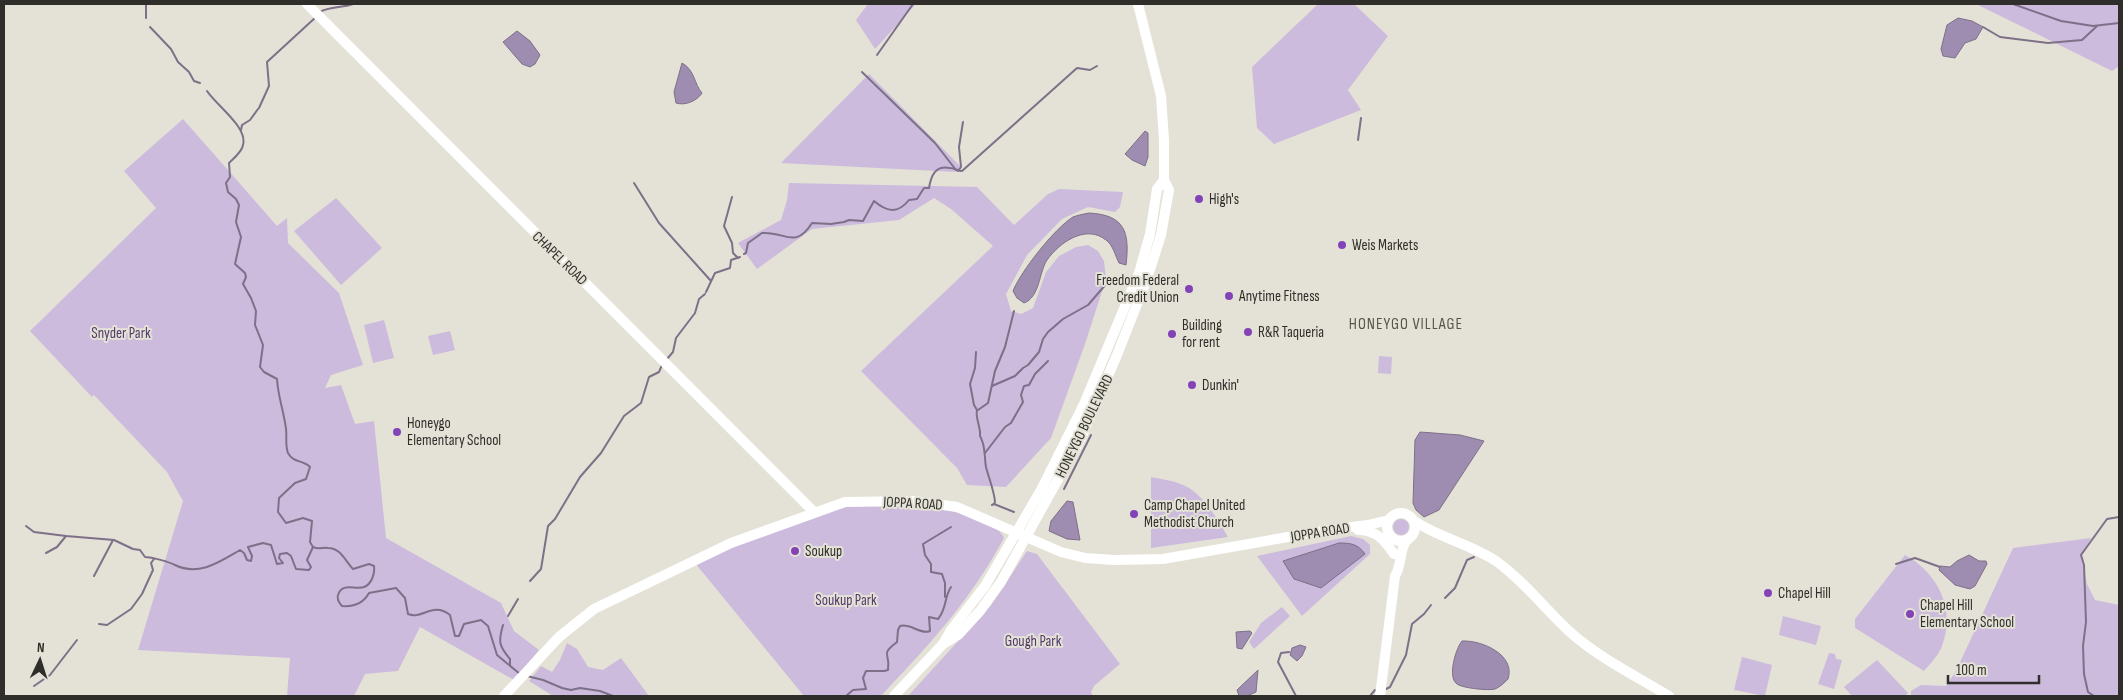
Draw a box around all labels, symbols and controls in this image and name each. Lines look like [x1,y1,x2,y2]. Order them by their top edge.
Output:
place label: High's [1209,190,1239,209]
marker: High's [1193,193,1205,205]
street label: CHAPEL ROAD [528,227,591,289]
place label: Weis Markets [1352,236,1418,255]
marker: Weis Markets [1336,239,1348,251]
place label: Freedom Federal Credit Union [1096,271,1179,307]
marker: Freedom Federal Credit Union [1183,283,1195,295]
place label: Anytime Fitness [1238,287,1320,306]
marker: Anytime Fitness [1223,290,1235,302]
district label: HONEYGO VILLAGE [1349,315,1463,334]
place label: Building for rent [1182,316,1222,352]
place label: R&R Taqueria [1258,323,1324,342]
park label: Snyder Park [91,324,151,343]
marker: R&R Taqueria [1242,326,1254,338]
marker: Building for rent [1166,328,1178,340]
street label: HONEYGO BOULEVARD [1051,372,1118,481]
place label: Dunkin' [1202,376,1239,395]
marker: Dunkin' [1186,379,1198,391]
place label: Honeygo Elementary School [407,414,501,450]
marker: Honeygo Elementary School [391,426,403,438]
street label: JOPPA ROAD [882,492,943,515]
place label: Camp Chapel United Methodist Church [1144,496,1245,532]
marker: Camp Chapel United Methodist Church [1128,508,1140,520]
street label: JOPPA ROAD [1288,518,1351,547]
place label: Soukup [805,542,842,561]
marker: Soukup [789,545,801,557]
place label: Chapel Hill [1778,584,1831,603]
marker: Chapel Hill [1762,587,1774,599]
park label: Soukup Park [815,591,877,610]
place label: Chapel Hill Elementary School [1920,596,2014,632]
marker: Chapel Hill Elementary School [1904,608,1916,620]
park label: Gough Park [1005,632,1062,651]
north arrow [15,635,65,685]
text: N [37,639,45,656]
scale bar [1948,652,2039,684]
text: 100 m [1956,661,1987,680]

